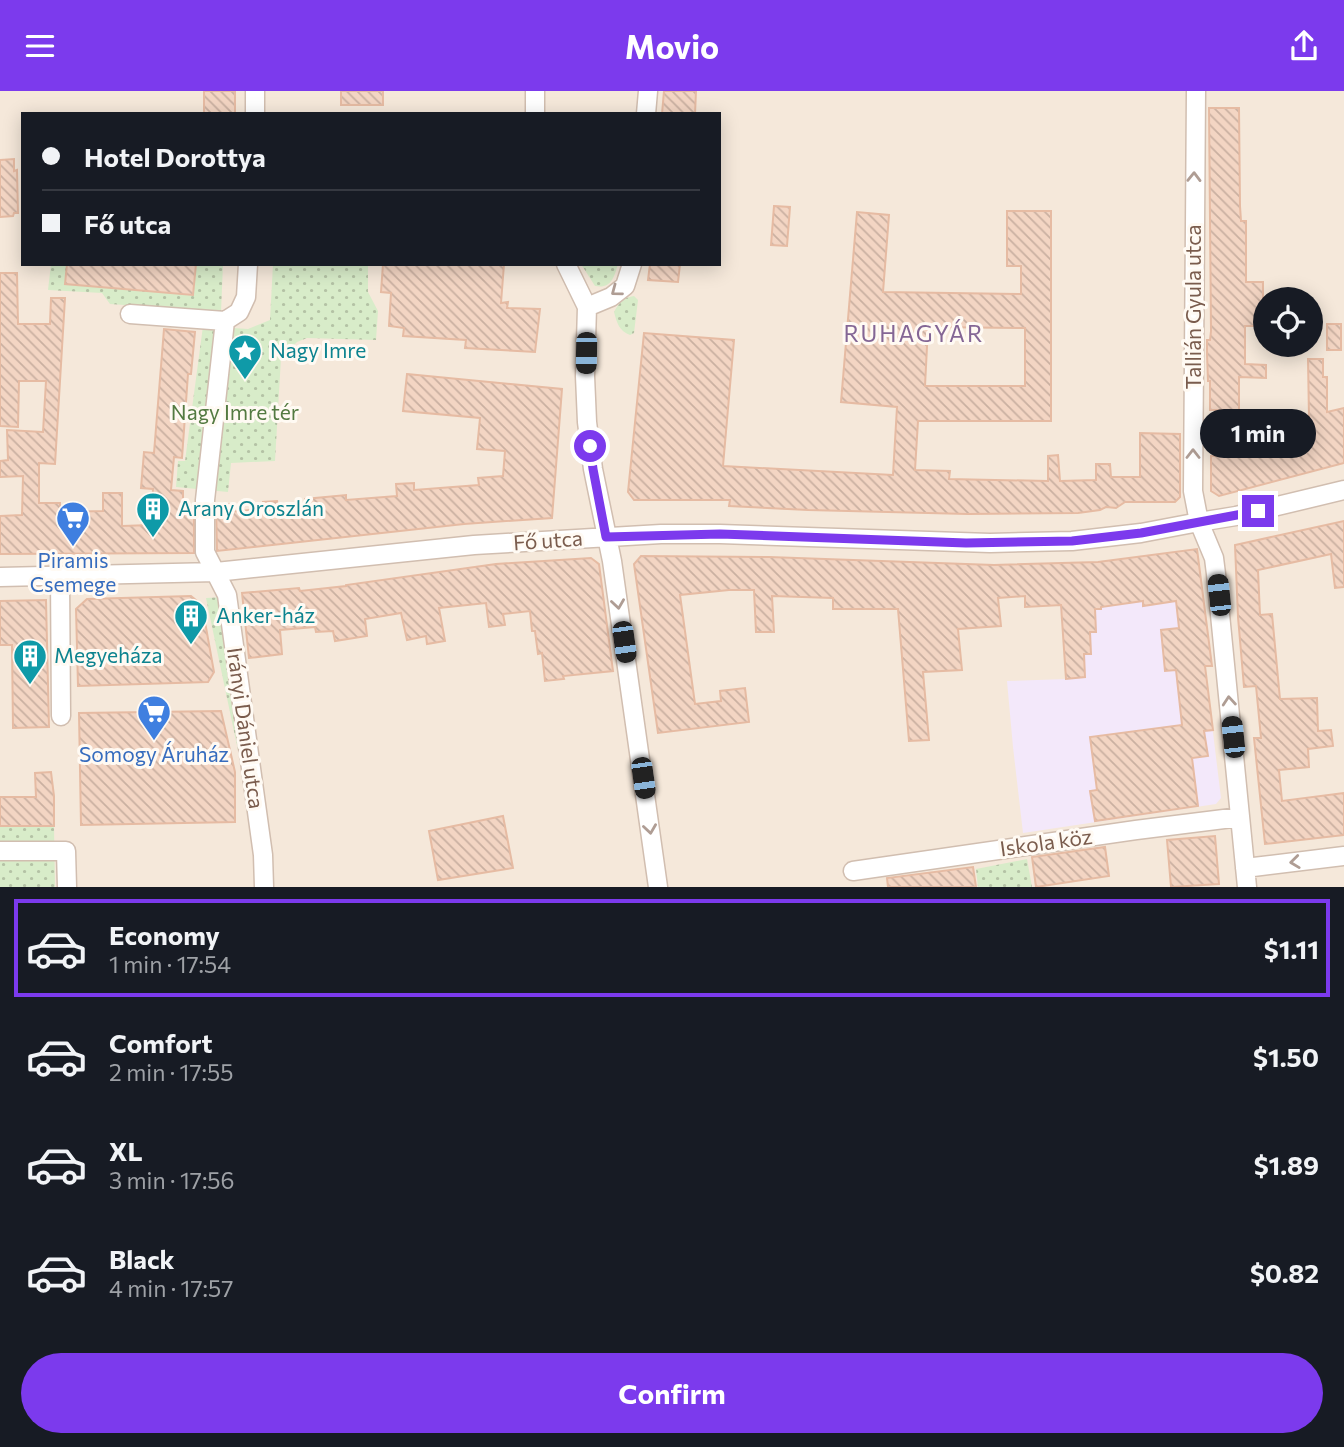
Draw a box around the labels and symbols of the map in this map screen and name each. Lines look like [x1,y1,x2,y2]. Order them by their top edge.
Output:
one-way arrow [1186,172,1202,182]
street label: Tallián Gyula utca [1180,224,1205,390]
one-way arrow [611,283,623,296]
district label: RUHAGYÁR [844,319,984,347]
place icon: Nagy Imre [226,332,264,381]
car [576,332,597,374]
place label: Nagy Imre [270,337,366,362]
park label: Nagy Imre tér [171,399,299,424]
callout: 1 min [1200,409,1316,459]
route start [574,430,606,462]
one-way arrow [1185,448,1201,459]
building icon: Arany Oroszlán [134,490,172,539]
place label: Arany Oroszlán [178,495,324,520]
route end [1242,495,1274,527]
supermarket icon: Piramis Csemege [54,499,92,548]
street label: Fő utca [512,525,584,554]
place label: Piramis Csemege [30,547,116,596]
car [1207,573,1232,617]
building icon: Anker-ház [172,597,210,646]
one-way arrow [610,598,625,610]
place label: Anker-ház [216,602,315,627]
car [611,620,638,664]
building icon: Megyeháza [11,637,49,686]
place label: Megyeháza [54,642,162,667]
street label: Irányi Dániel utca [223,645,270,810]
supermarket icon: Somogy Áruház [135,693,173,742]
one-way arrow [1222,695,1237,706]
car [1221,715,1246,759]
place label: Somogy Áruház [79,741,229,766]
car [630,756,657,800]
one-way arrow [642,823,657,835]
street label: Iskola köz [998,823,1094,860]
one-way arrow [1289,855,1300,870]

